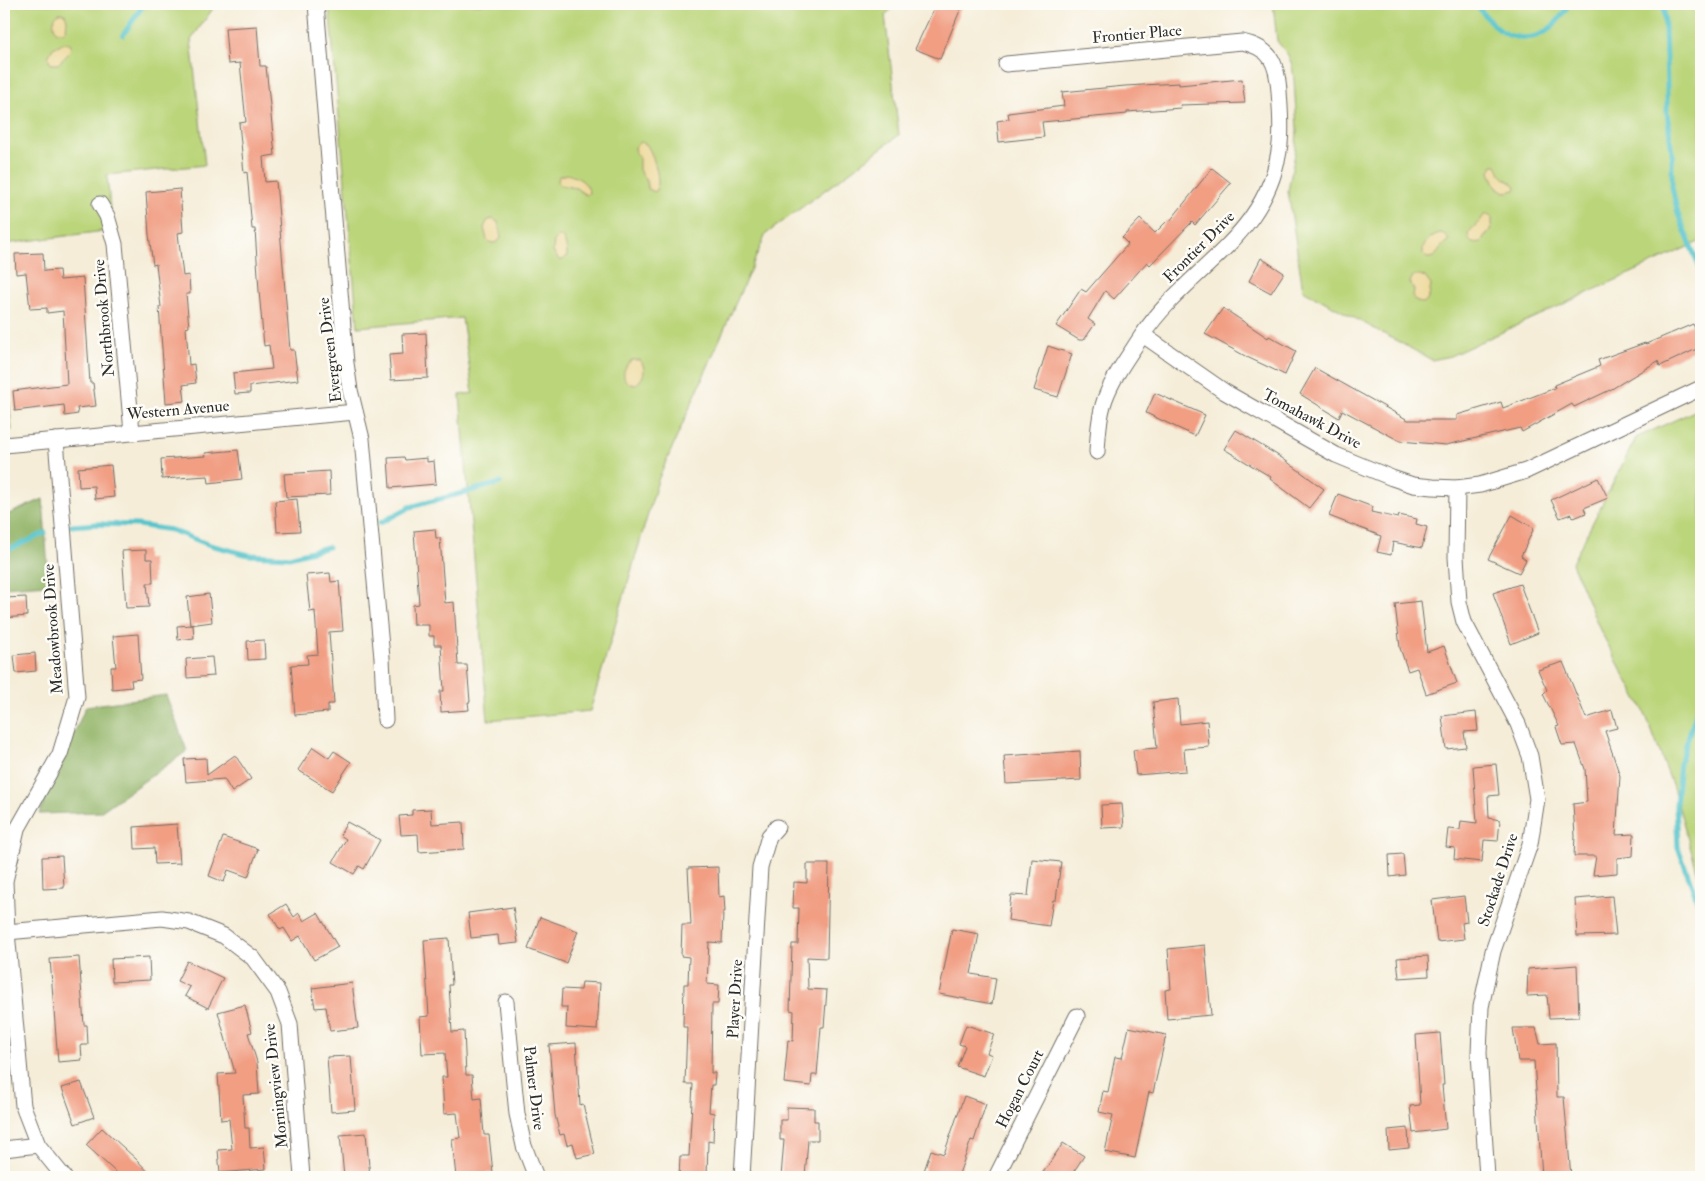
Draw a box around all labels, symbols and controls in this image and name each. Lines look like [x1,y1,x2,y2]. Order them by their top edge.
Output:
street label: Frontier Place [1091,20,1183,48]
street label: Frontier Drive [1159,207,1239,287]
street label: Northbrook Drive [89,258,119,378]
street label: Evergreen Drive [314,296,346,404]
street label: Tomahawk Drive [1259,385,1365,454]
street label: Western Avenue [125,396,230,425]
street label: Meadowbrook Drive [38,563,68,695]
street label: Stockade Drive [1474,831,1523,929]
street label: Player Drive [723,958,747,1039]
street label: Morningview Drive [259,1022,292,1149]
street label: Palmer Drive [519,1045,549,1132]
street label: Hogan Court [992,1046,1048,1132]

